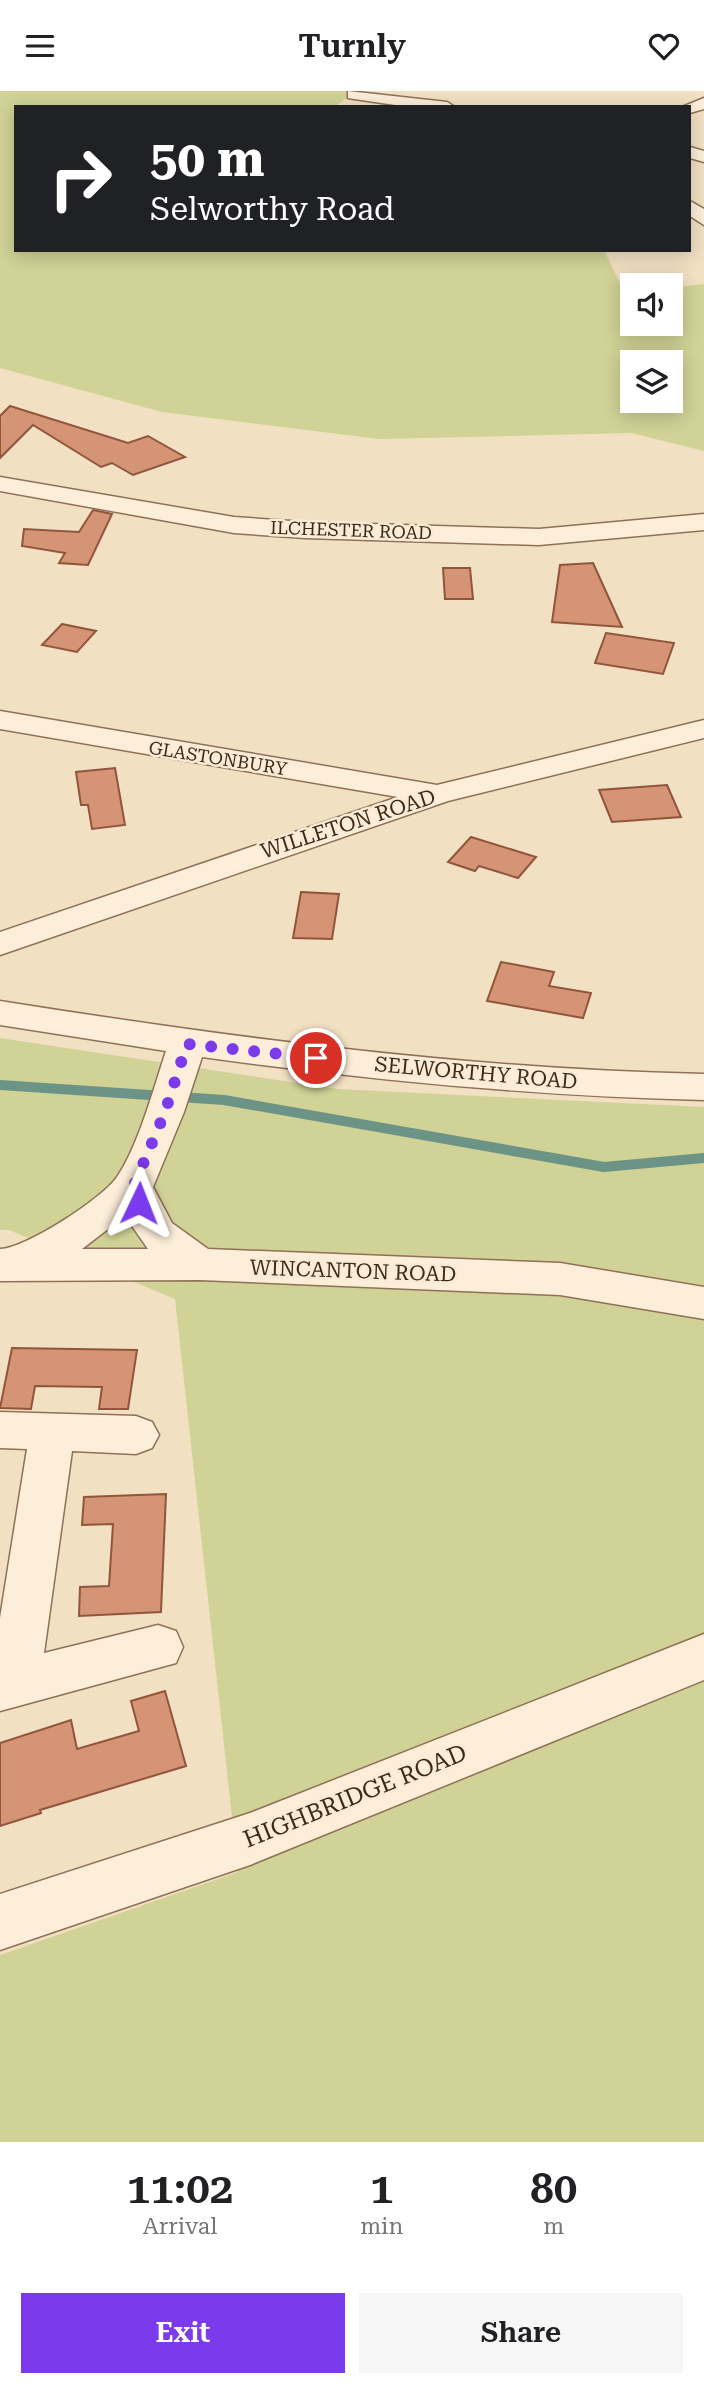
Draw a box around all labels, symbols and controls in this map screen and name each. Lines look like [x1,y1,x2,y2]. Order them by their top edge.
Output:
icon: menu [21,27,59,65]
text: Turnly [298,27,406,65]
icon: heart [645,27,683,65]
text: 50 m [150,131,265,188]
icon: right [35,133,126,224]
text: Selworthy Road [150,190,395,228]
map controls [620,273,683,413]
button: sound [620,273,683,336]
button: layers [620,350,683,413]
street label: ILCHESTER ROAD [270,517,432,543]
street label: GLASTONBURY [147,737,289,779]
street label: WILLETON ROAD [258,784,438,864]
pin [286,1028,346,1088]
icon: arrive [297,1039,335,1077]
street label: SELWORTHY ROAD [374,1052,578,1094]
position arrow [102,1166,176,1240]
street label: WINCANTON ROAD [249,1255,457,1287]
street label: HIGHBRIDGE ROAD [239,1738,471,1854]
text: 11:02 [127,2164,233,2213]
text: 1 [370,2164,393,2213]
text: 80 [530,2164,577,2213]
text: Arrival [143,2213,217,2240]
text: min [360,2213,403,2240]
text: m [543,2213,564,2240]
button: Exit [21,2293,345,2373]
button: Share [359,2293,683,2373]

